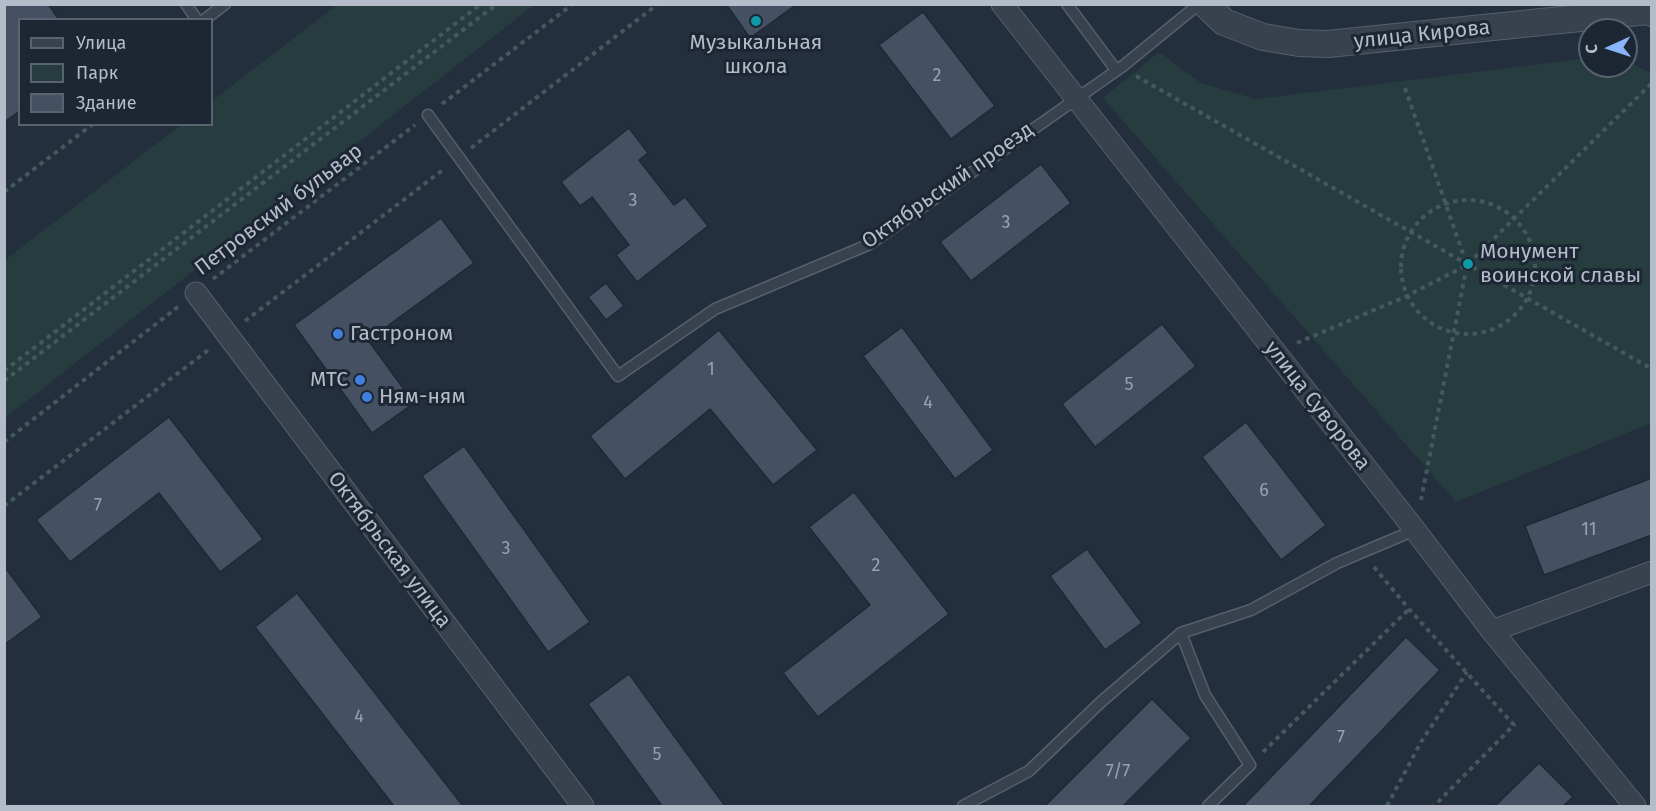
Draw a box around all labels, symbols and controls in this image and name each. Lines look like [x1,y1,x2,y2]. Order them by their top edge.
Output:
marker: Музыкальная школа [749,14,763,28]
street label: улица Кирова [1353,15,1491,55]
legend [18,18,213,126]
north arrow [1578,18,1638,78]
place label: Музыкальная школа [690,30,822,80]
text: Улица [76,32,126,54]
text: С [1582,44,1601,54]
text: Парк [76,62,118,84]
house number: 2 [933,65,941,87]
text: Здание [76,92,137,114]
street label: Октябрьский проезд [858,117,1038,255]
street label: Петровский бульвар [190,139,368,281]
house number: 3 [629,190,637,212]
house number: 3 [1002,212,1010,234]
place label: Монумент воинской славы [1480,239,1641,289]
marker: Монумент воинской славы [1461,257,1475,271]
place label: Гастроном [350,321,453,347]
marker: Гастроном [331,327,345,341]
street label: улица Суворова [1259,336,1375,476]
house number: 1 [707,359,715,381]
place label: МТС [310,367,348,393]
marker: МТС [353,373,367,387]
house number: 5 [1124,374,1134,396]
place label: Ням-ням [379,384,466,410]
marker: Ням-ням [360,390,374,404]
house number: 4 [923,392,933,414]
street label: Октябрьская улица [322,467,456,633]
house number: 6 [1259,480,1269,502]
house number: 7 [94,495,102,517]
house number: 11 [1581,519,1597,541]
house number: 3 [502,538,510,560]
house number: 2 [872,555,880,577]
house number: 4 [354,706,364,728]
house number: 7 [1337,727,1345,749]
house number: 5 [652,744,662,766]
house number: 7/7 [1106,761,1130,783]

